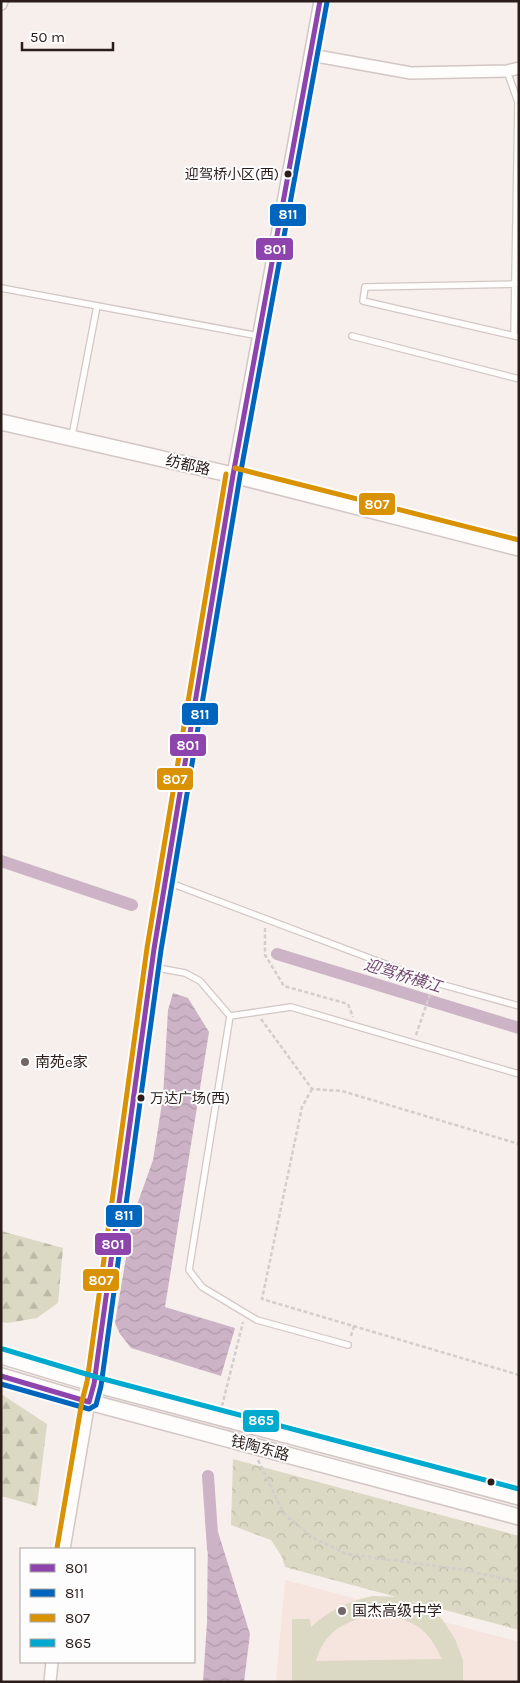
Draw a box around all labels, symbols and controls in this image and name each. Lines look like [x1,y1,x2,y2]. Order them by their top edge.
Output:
scale bar [22,20,114,52]
text: 50 m [30,28,65,46]
place label: 迎驾桥小区(西) [185,166,279,183]
marker: 迎驾桥小区(西) [283,169,293,179]
line badge: 811 [269,203,307,227]
text: 811 [278,206,298,223]
line badge: 801 [255,237,294,261]
text: 801 [264,241,286,258]
street label: 纺都路 [164,451,212,479]
line badge: 807 [358,492,396,516]
text: 807 [365,496,389,513]
line badge: 811 [181,702,219,726]
text: 811 [190,706,210,723]
line badge: 801 [169,733,207,757]
text: 801 [177,737,199,754]
line badge: 807 [156,767,194,791]
text: 807 [163,771,187,788]
water label: 迎驾桥横江 [362,955,446,997]
place label: 南苑e家 [35,1053,88,1071]
marker: 南苑e家 [19,1056,31,1068]
place label: 万达广场(西) [150,1090,230,1107]
marker: 万达广场(西) [136,1093,146,1103]
line badge: 811 [105,1204,143,1228]
text: 811 [114,1207,134,1224]
line badge: 801 [94,1232,132,1256]
text: 801 [102,1236,124,1253]
line badge: 807 [82,1268,120,1292]
text: 807 [89,1272,113,1289]
line badge: 865 [242,1409,280,1433]
text: 865 [248,1412,274,1429]
street label: 钱陶东路 [229,1432,291,1464]
unlabelled marker [486,1477,496,1487]
legend [20,1548,195,1663]
text: 801 [65,1559,88,1577]
text: 811 [65,1584,84,1602]
place label: 国杰高级中学 [352,1602,442,1620]
marker: 国杰高级中学 [336,1605,348,1617]
text: 807 [65,1609,90,1627]
text: 865 [65,1634,91,1652]

